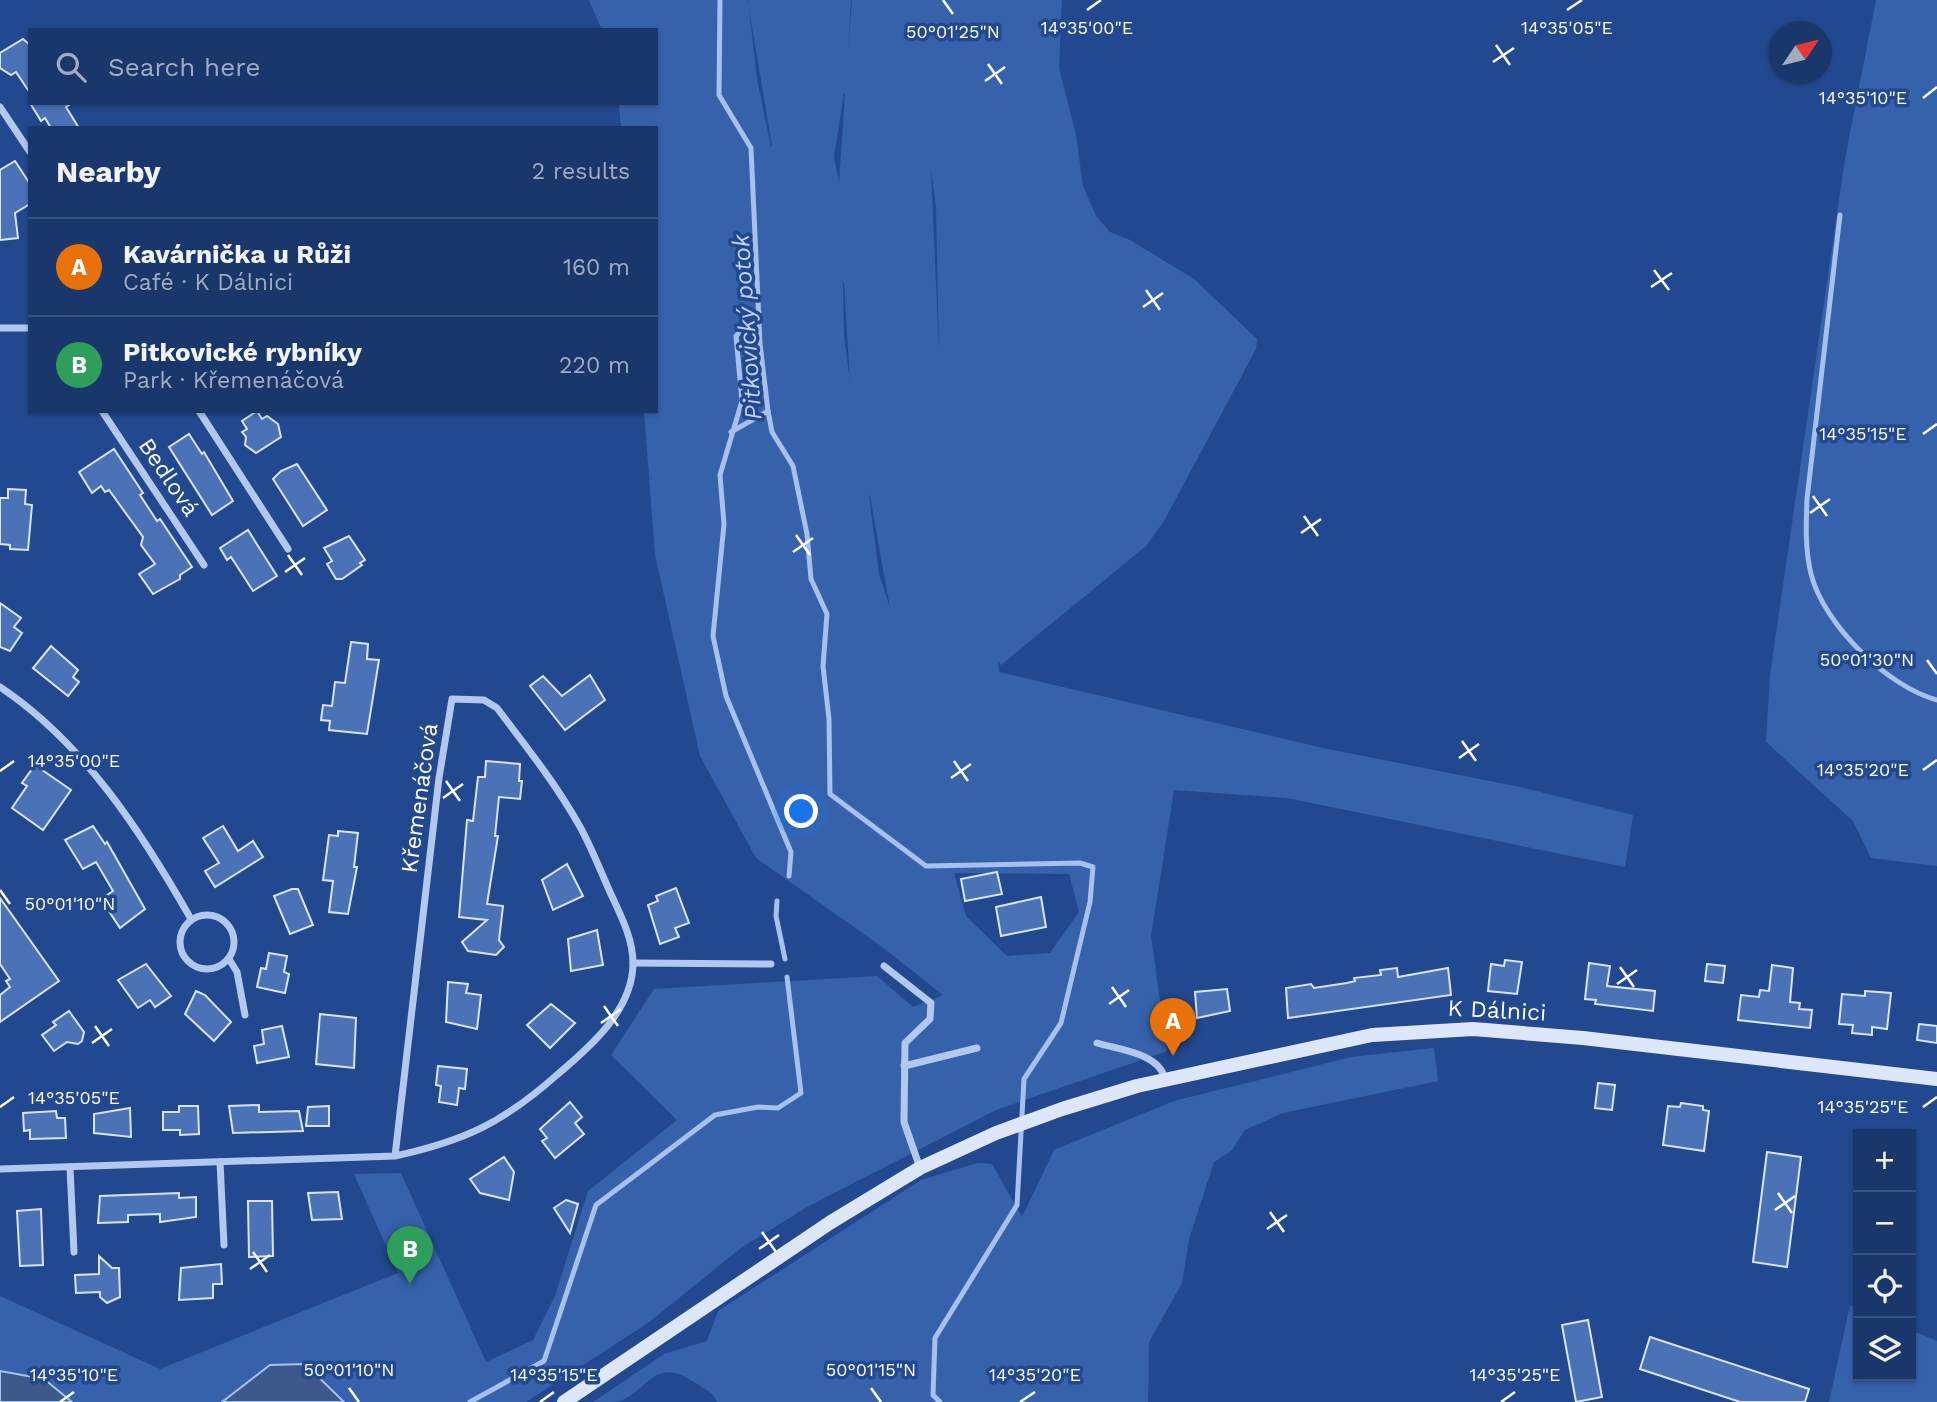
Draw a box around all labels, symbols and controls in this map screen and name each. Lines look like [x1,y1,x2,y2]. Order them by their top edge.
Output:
text: 14°35'00"E [1041,17,1133,38]
text: 14°35'05"E [1521,17,1613,38]
text: 50°01'25"N [906,21,1000,42]
north arrow [1769,21,1832,84]
search box [28,28,658,105]
icon: search [52,48,90,86]
text: Search here [108,52,260,82]
text: 14°35'10"E [1819,87,1907,108]
text: Nearby [56,154,161,189]
text: 2 results [532,158,630,185]
water label: Pitkovický potok [726,232,767,421]
text: Kavárnička u Růži [123,239,351,269]
text: A [71,254,87,281]
text: 160 m [563,254,630,281]
text: Café · K Dálnici [123,269,293,296]
text: Pitkovické rybníky [123,337,362,367]
text: B [71,352,87,379]
text: 220 m [559,352,630,379]
text: Park · Křemenáčová [123,367,344,394]
text: 14°35'15"E [1819,423,1907,444]
street label: Bedlová [133,433,204,521]
text: 50°01'30"N [1820,649,1914,670]
street label: Křemenáčová [396,721,443,875]
text: 14°35'00"E [28,750,120,771]
text: 14°35'20"E [1817,759,1909,780]
your location [784,794,818,828]
text: 50°01'10"N [24,893,116,914]
street label: K Dálnici [1447,994,1547,1027]
pin: A [1150,998,1196,1056]
text: 14°35'05"E [28,1087,120,1108]
text: 14°35'25"E [1817,1096,1909,1117]
map controls [1853,1129,1916,1381]
button: + [1853,1129,1916,1192]
button: − [1853,1192,1916,1255]
pin: B [387,1226,433,1284]
button: locate [1853,1255,1916,1318]
button: layers [1853,1318,1916,1381]
text: 50°01'10"N [303,1359,395,1380]
text: 50°01'15"N [826,1359,916,1380]
text: 14°35'10"E [30,1364,118,1385]
text: 14°35'15"E [510,1364,598,1385]
text: 14°35'20"E [989,1364,1081,1385]
text: 14°35'25"E [1469,1364,1561,1385]

